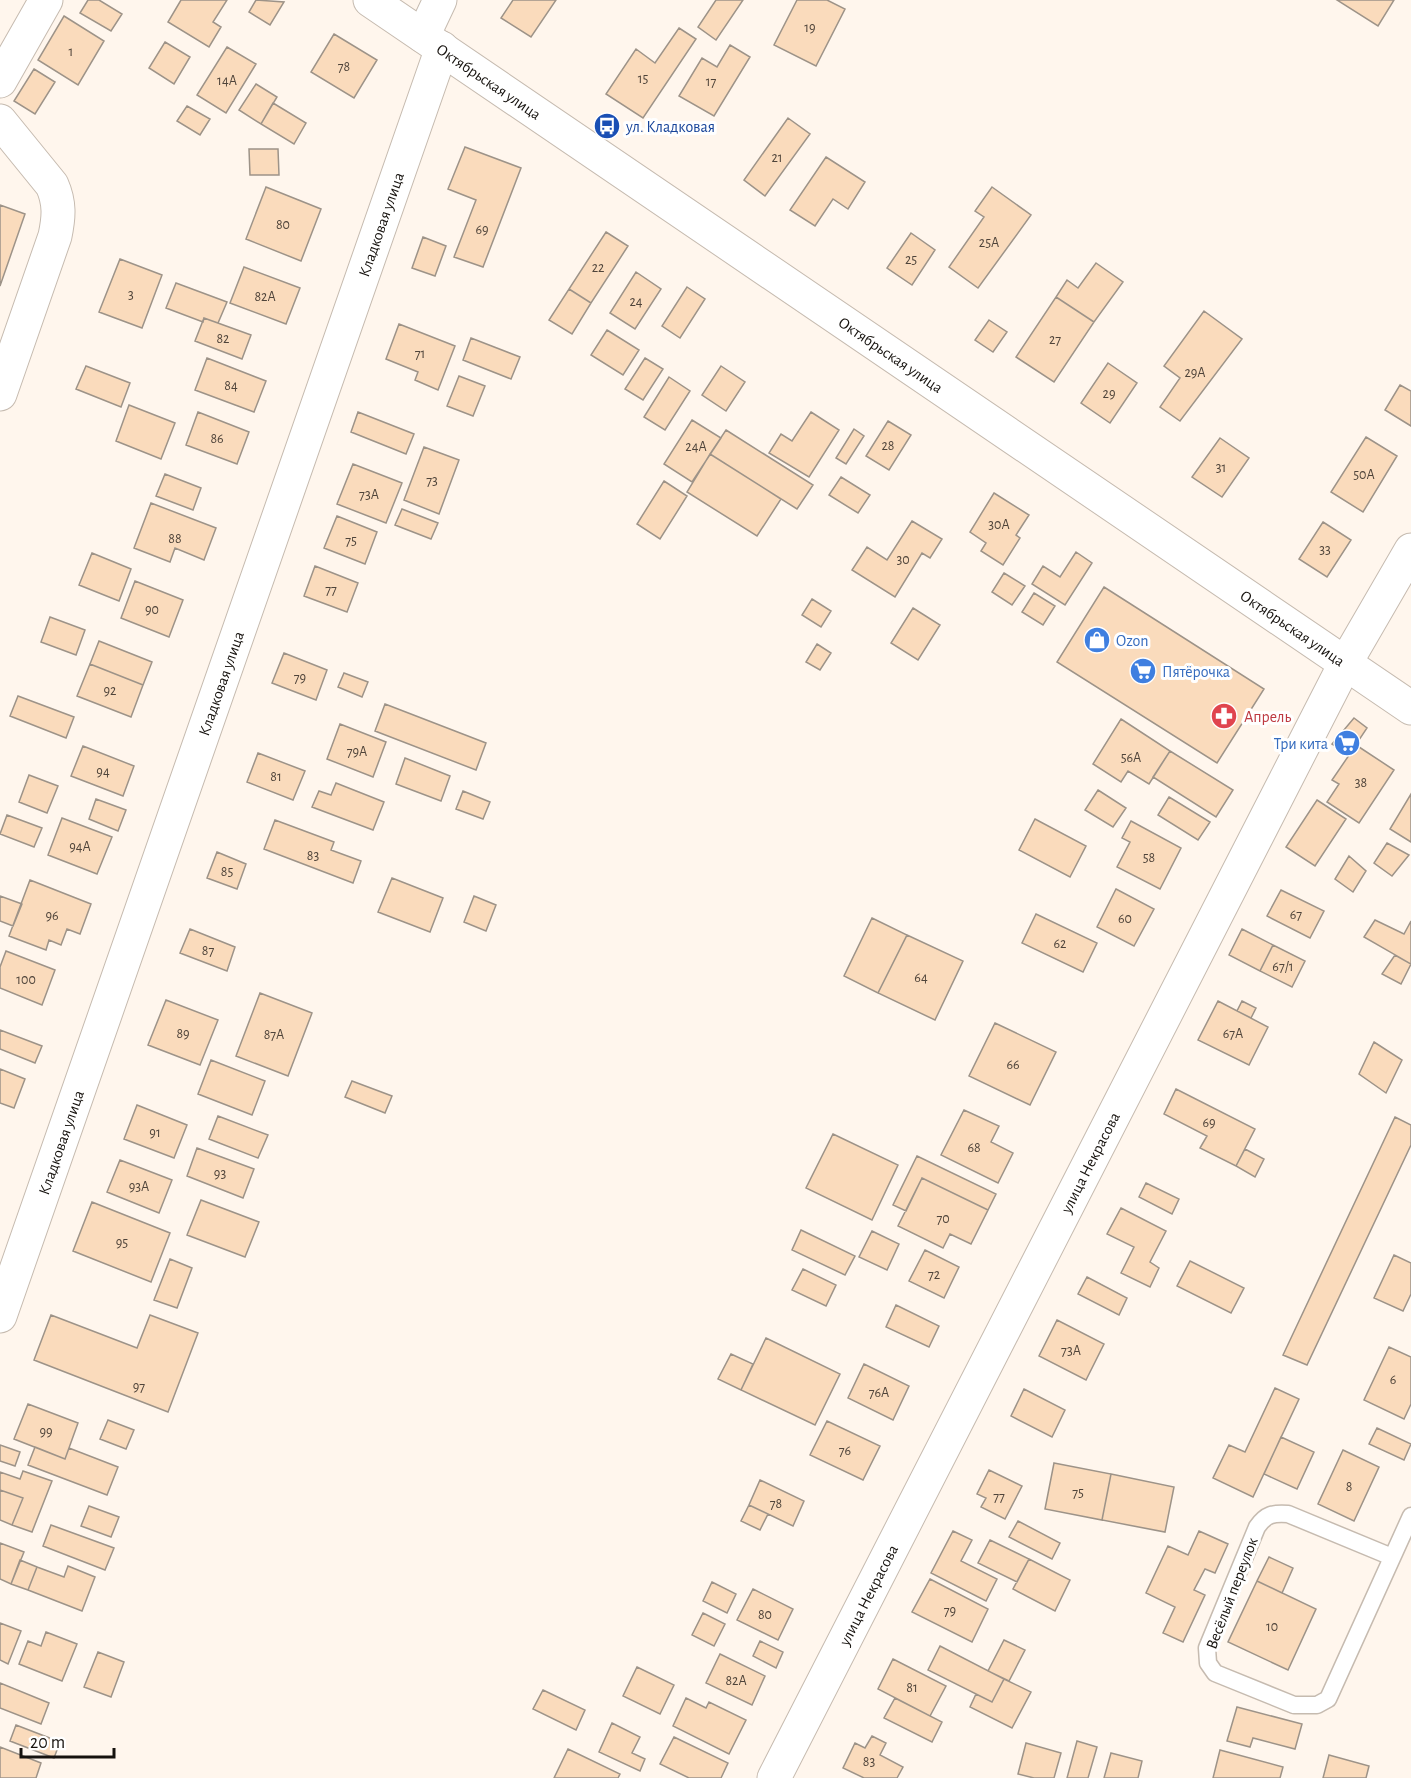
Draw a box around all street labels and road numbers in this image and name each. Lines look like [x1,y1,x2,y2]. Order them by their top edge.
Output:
street label: Октябрьская улица [433,41,544,123]
street label: Кладковая улица [356,170,407,279]
street label: Октябрьская улица [835,314,946,396]
street label: Октябрьская улица [1237,587,1347,670]
street label: Кладковая улица [196,629,247,738]
street label: Кладковая улица [36,1088,87,1197]
street label: улица Некрасова [1058,1110,1123,1217]
street label: Весёлый переулок [1203,1535,1262,1652]
street label: улица Некрасова [836,1542,901,1649]

